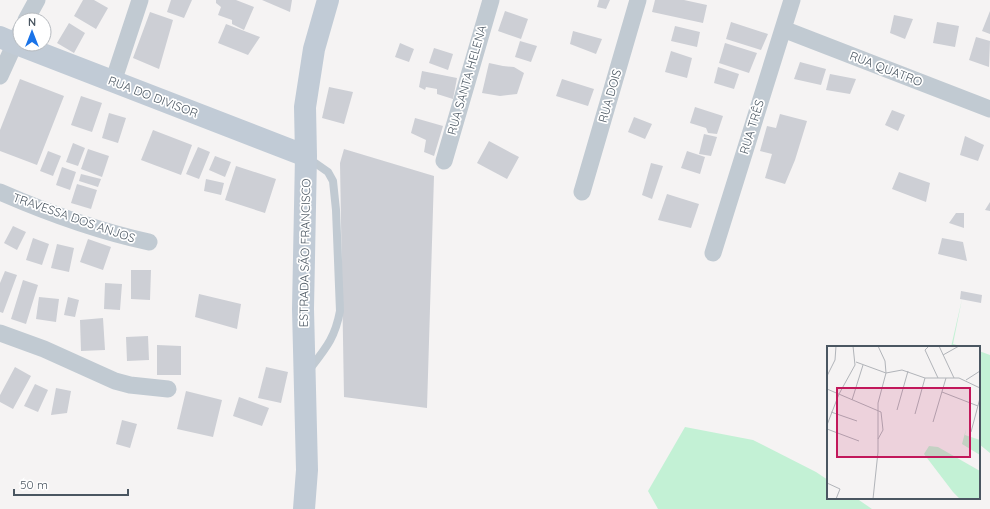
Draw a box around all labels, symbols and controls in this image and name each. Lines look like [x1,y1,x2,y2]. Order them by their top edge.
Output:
north arrow [12,12,52,52]
text: N [28,15,36,29]
street label: RUA SANTA HELENA [444,23,489,137]
street label: RUA QUATRO [848,48,925,89]
street label: RUA DOIS [595,67,624,124]
street label: RUA DO DIVISOR [106,72,200,121]
street label: RUA TRÊS [736,97,767,156]
street label: ESTRADA SÃO FRANCISCO [296,178,313,328]
street label: TRAVESSA DOS ANJOS [11,190,138,246]
inset map [827,346,980,499]
scale bar [14,471,128,497]
text: 50 m [20,477,48,492]

